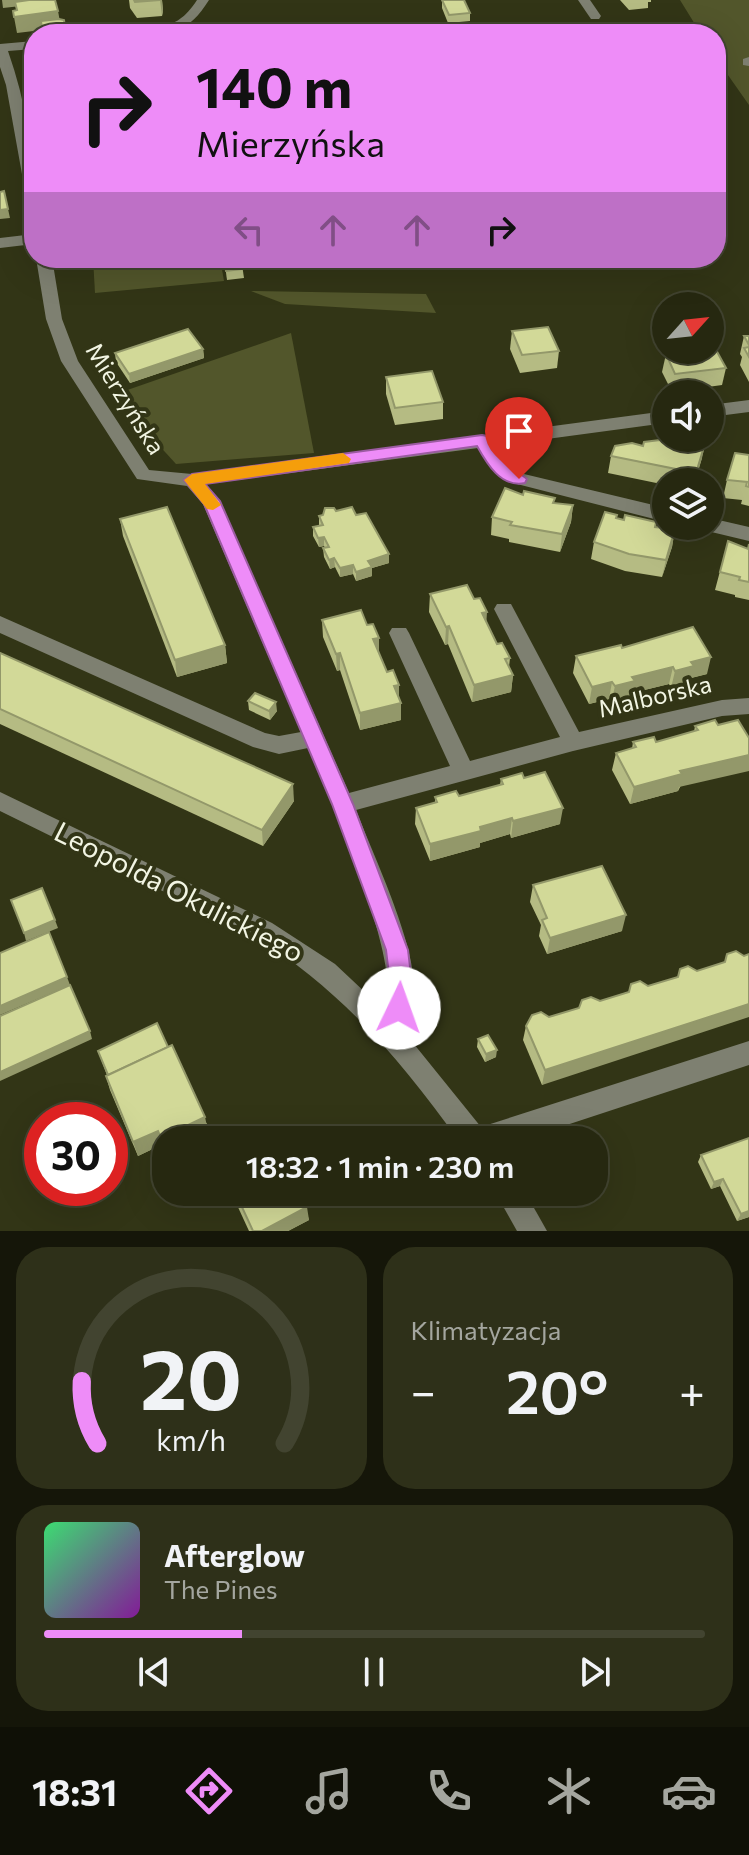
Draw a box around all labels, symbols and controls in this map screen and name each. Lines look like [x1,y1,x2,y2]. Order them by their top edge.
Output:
text: 140 m [196,51,352,120]
icon: right [64,56,168,160]
text: Mierzyńska [196,120,385,164]
icon: left [227,208,271,252]
icon: ahead [311,208,355,252]
icon: ahead [395,208,439,252]
icon: right [479,208,523,252]
north arrow [652,292,724,364]
map controls [652,292,724,540]
street label: Mierzyńska [81,337,172,459]
button: sound [652,380,724,452]
pin [485,397,553,479]
icon: arrive [497,409,541,453]
button: layers [652,468,724,540]
street label: Malborska [595,668,714,723]
street label: Leopolda Okulickiego [49,814,310,969]
position arrow [357,966,441,1050]
speed limit sign: 30 [24,1102,128,1206]
text: 18:32 · 1 min · 230 m [246,1147,514,1184]
text: Klimatyzacja [411,1314,561,1345]
text: 20 [140,1325,242,1427]
text: 20° [506,1353,609,1426]
text: − [411,1363,436,1417]
text: + [679,1363,705,1417]
text: km/h [156,1422,226,1457]
text: Afterglow [164,1536,305,1573]
text: The Pines [164,1573,278,1604]
icon: previous [132,1650,176,1694]
icon: pause [352,1650,396,1694]
icon: next [573,1650,617,1694]
icon: directions [181,1763,237,1819]
icon: music [301,1763,357,1819]
icon: phone [421,1763,477,1819]
icon: climate [541,1763,597,1819]
icon: car [661,1763,717,1819]
text: 18:31 [32,1769,117,1813]

